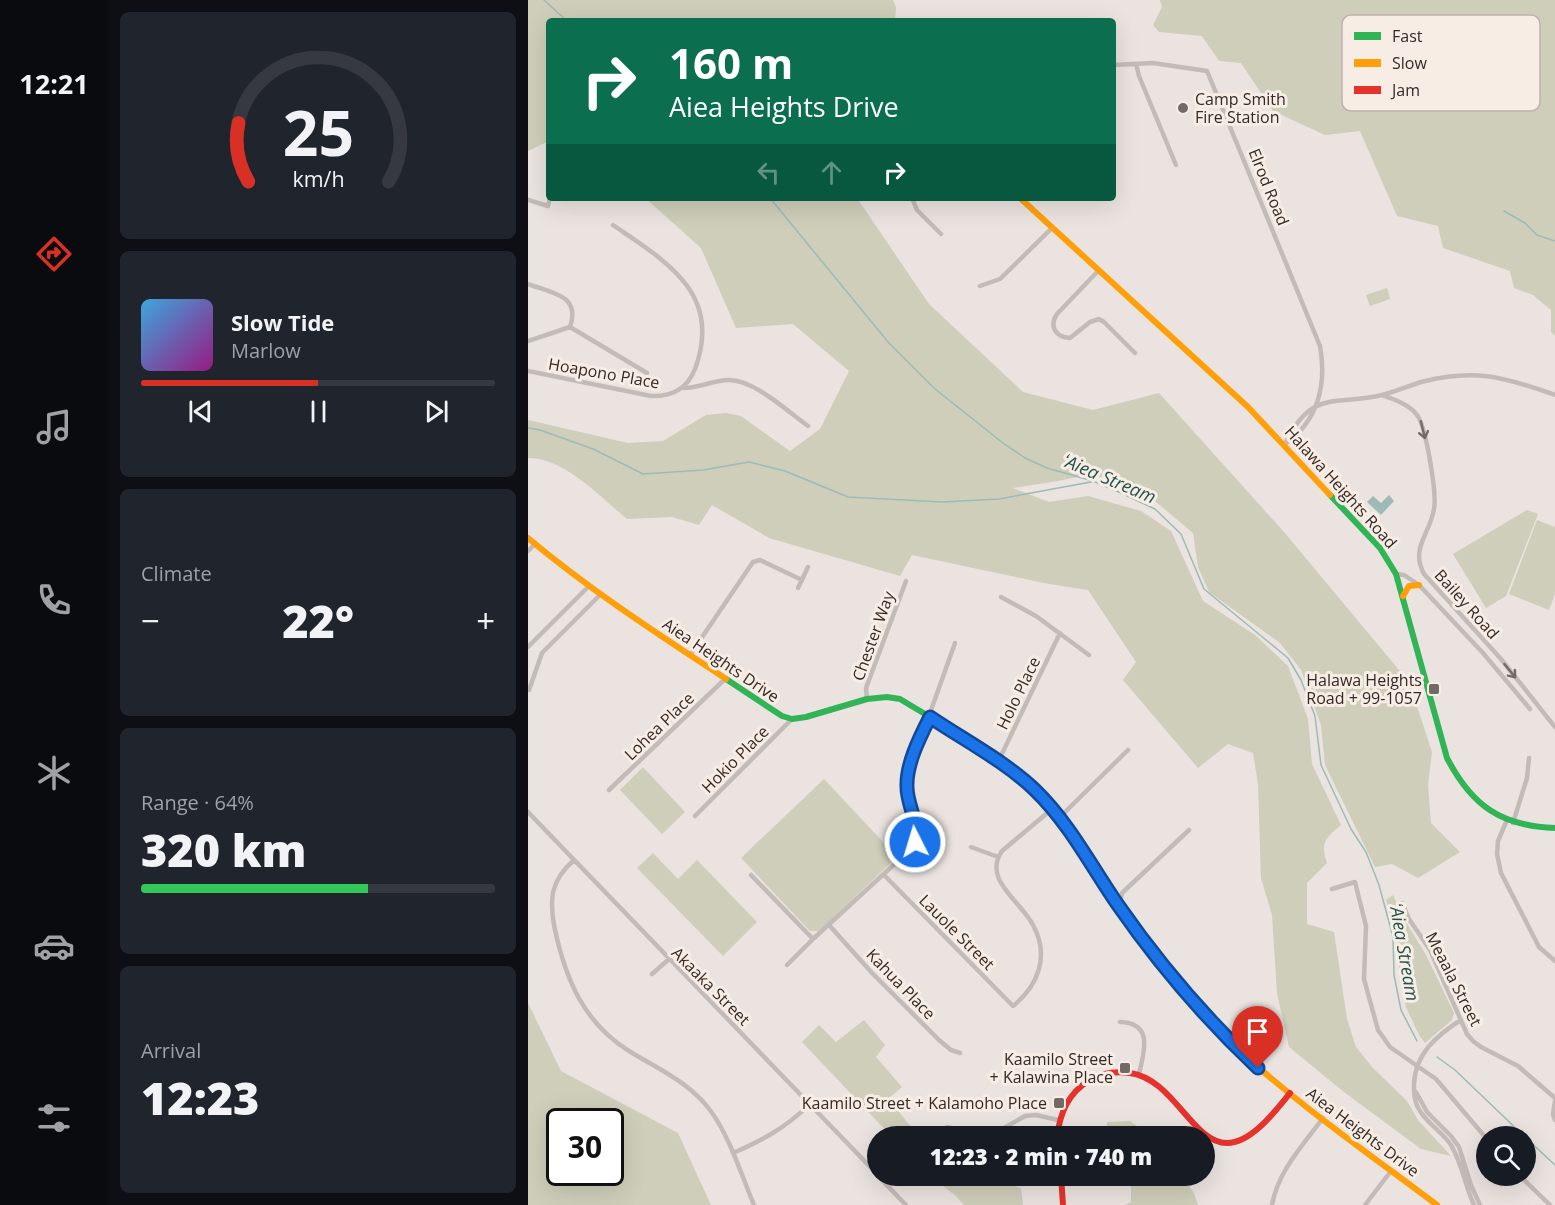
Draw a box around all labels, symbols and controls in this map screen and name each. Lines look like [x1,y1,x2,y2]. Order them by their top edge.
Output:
legend [1342,15,1540,111]
text: Fast [1392,25,1423,47]
text: 160 m [669,34,793,91]
icon: right [570,42,648,120]
text: Slow [1392,52,1427,74]
text: 12:21 [19,65,89,102]
text: Jam [1390,79,1420,101]
text: Aiea Heights Drive [669,88,899,125]
place label: Camp Smith Fire Station [1195,88,1286,128]
text: 25 [282,89,354,174]
marker: Camp Smith Fire Station [1176,101,1190,115]
street label: Elrod Road [1244,145,1294,229]
icon: left [752,156,785,189]
icon: ahead [815,156,848,189]
icon: right [878,156,911,189]
text: km/h [292,165,344,194]
icon: directions [33,233,75,275]
text: Slow Tide [231,307,334,337]
text: Marlow [231,337,301,364]
street label: Hoapono Place [547,352,661,394]
icon: previous [184,395,217,428]
icon: pause [302,395,335,428]
icon: next [420,395,453,428]
icon: music [33,406,75,448]
street label: Halawa Heights Road [1280,421,1402,553]
one-way arrow [1418,421,1429,440]
water label: ʻAiea Stream [1059,448,1160,509]
text: Climate [141,560,212,587]
street label: Bailey Road [1430,564,1504,644]
icon: phone [33,579,75,621]
street label: Chester Way [847,587,900,684]
text: 22° [282,590,354,651]
text: − [141,598,160,643]
text: + [476,598,495,643]
street label: Aiea Heights Drive [658,613,784,707]
street label: Holo Place [991,653,1045,733]
one-way arrow [1504,663,1517,679]
place label: Halawa Heights Road + 99-1057 [1306,669,1422,709]
marker: Halawa Heights Road + 99-1057 [1427,682,1441,696]
street label: Lohea Place [619,687,699,765]
street label: Hokio Place [697,721,773,797]
icon: climate [33,752,75,794]
text: Range · 64% [141,789,254,816]
position arrow [883,810,947,874]
text: 320 km [141,819,306,880]
street label: Lauole Street [914,889,1000,975]
water label: ʻAiea Stream [1385,901,1425,1003]
icon: car [33,925,75,967]
street label: Meaala Street [1421,928,1487,1030]
street label: Akaaka Street [667,942,755,1030]
street label: Kahua Place [862,944,940,1024]
pin [1232,1006,1283,1068]
icon: arrive [1241,1015,1274,1048]
text: Arrival [141,1037,201,1064]
place label: Kaamilo Street + Kalawina Place [990,1048,1113,1088]
marker: Kaamilo Street + Kalawina Place [1118,1061,1132,1075]
text: 12:23 [141,1067,259,1128]
street label: Aiea Heights Drive [1302,1082,1424,1182]
place label: Kaamilo Street + Kalamoho Place [802,1092,1047,1114]
marker: Kaamilo Street + Kalamoho Place [1052,1096,1066,1110]
icon: filters [33,1097,75,1139]
speed limit sign: 30 [546,1108,624,1186]
map controls [1476,1126,1536,1186]
button: search [1476,1126,1536,1186]
text: 12:23 · 2 min · 740 m [930,1141,1152,1171]

